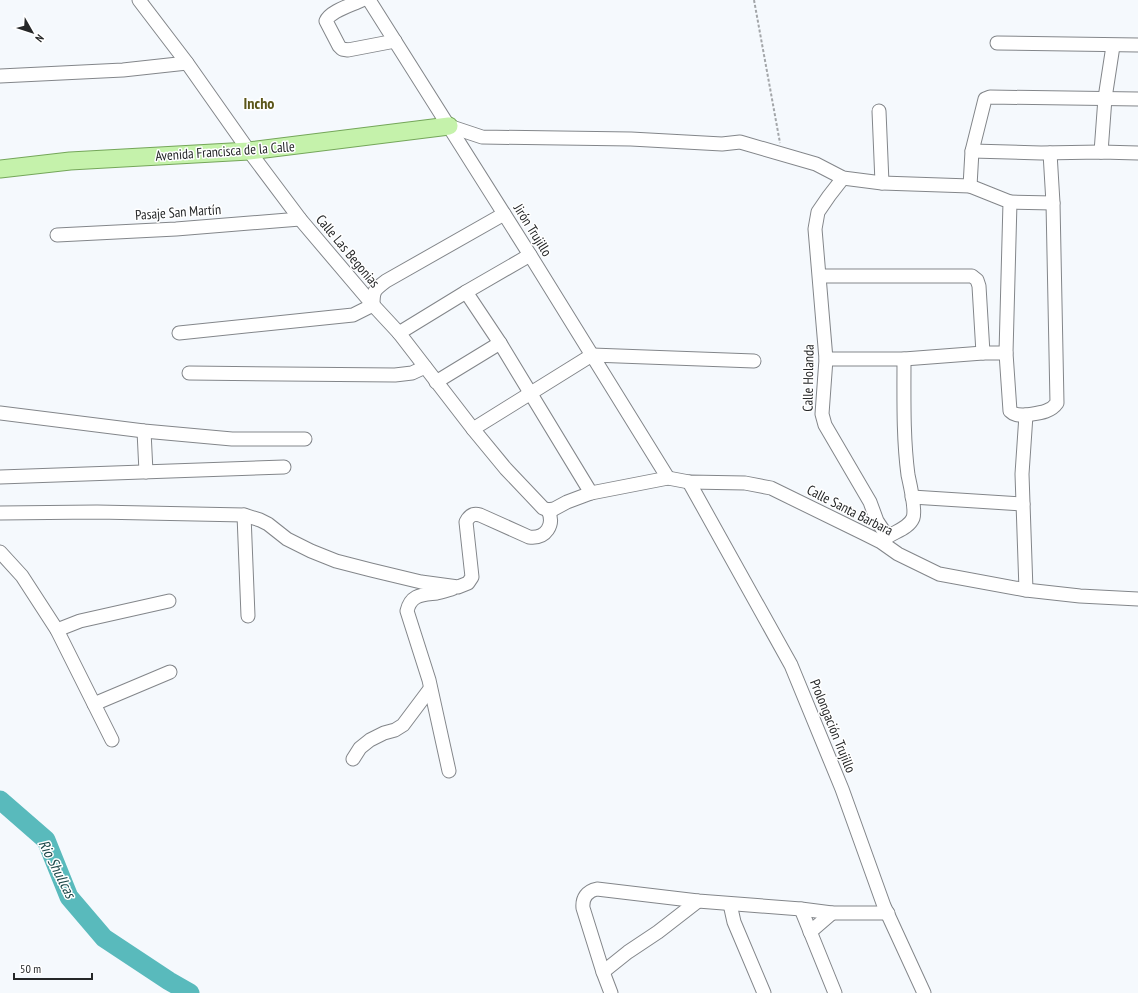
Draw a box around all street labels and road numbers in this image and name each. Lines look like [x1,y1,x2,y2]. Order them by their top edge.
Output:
street label: Avenida Francisca de la Calle [155,137,296,165]
street label: Pasaje San Martín [134,200,222,224]
street label: Jirón Trujillo [509,200,556,260]
street label: Calle Las Begonias [312,211,384,291]
street label: Calle Holanda [798,344,818,412]
street label: Calle Santa Barbara [804,481,896,539]
street label: Prolongación Trujillo [806,677,860,775]

